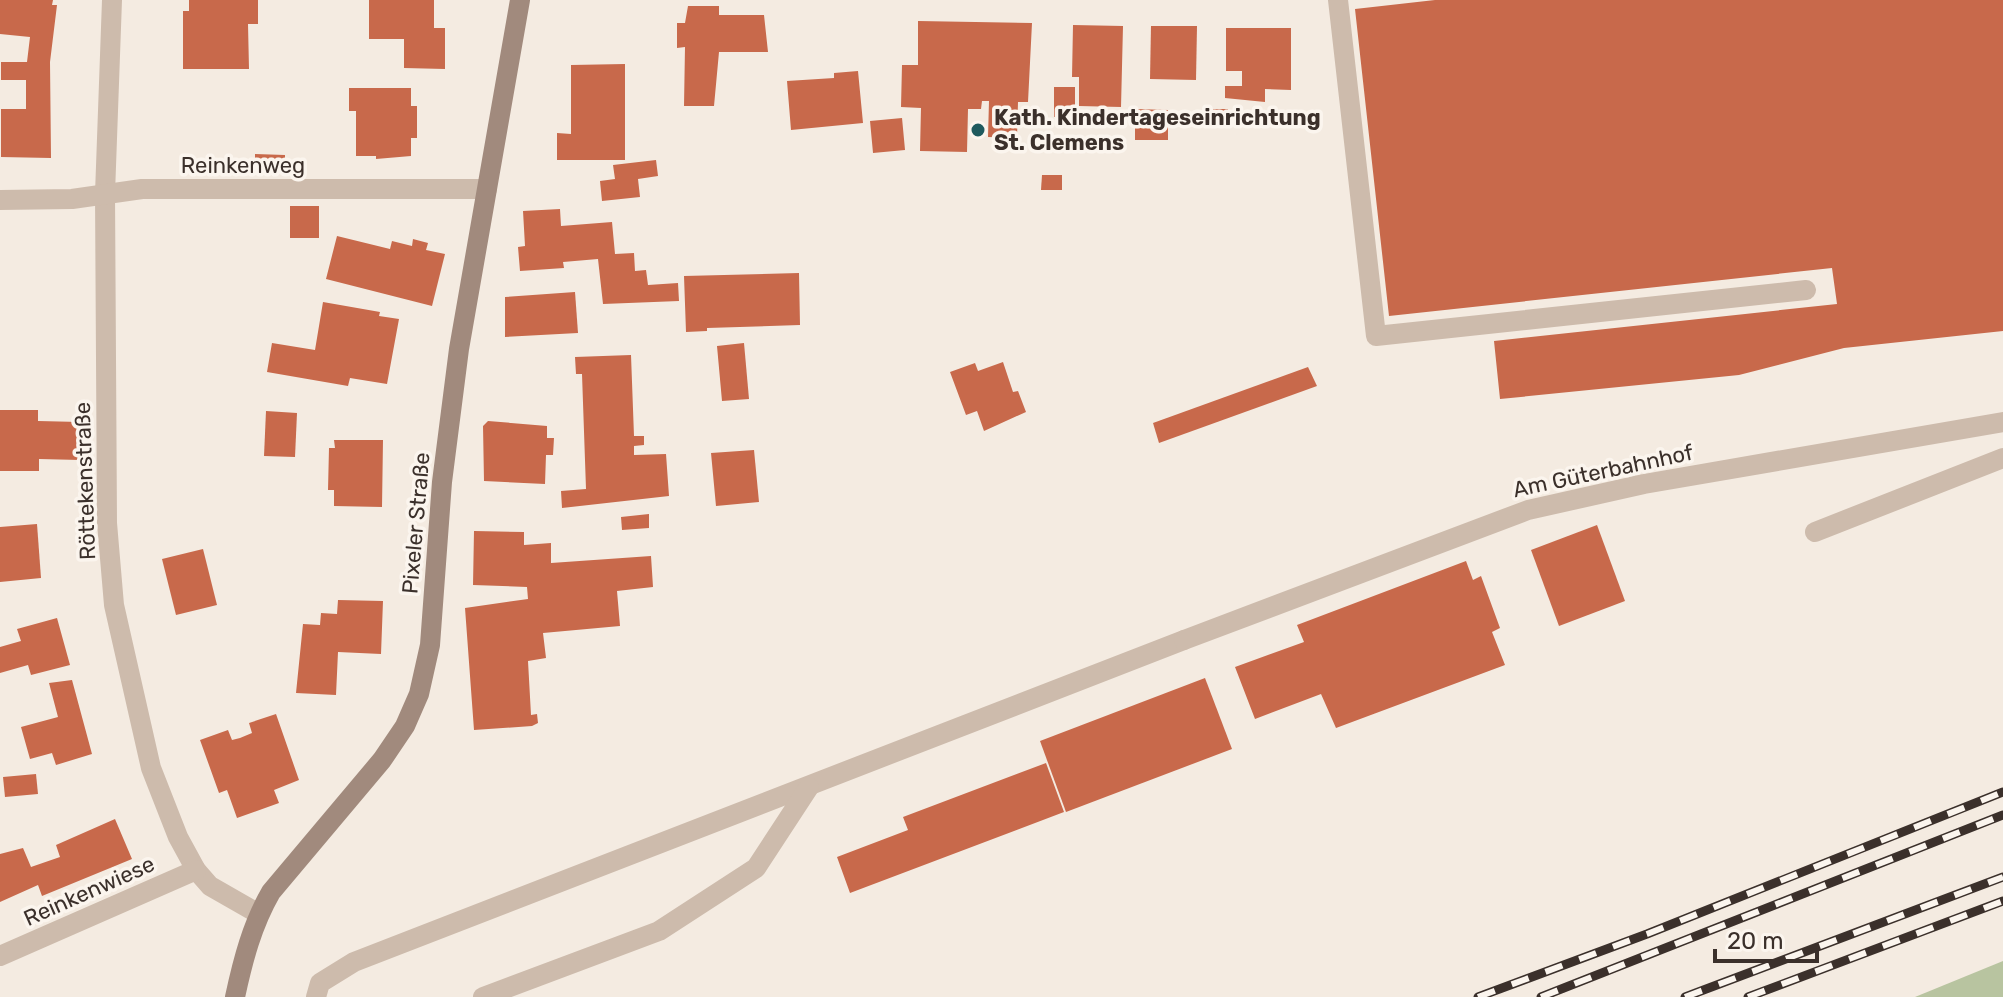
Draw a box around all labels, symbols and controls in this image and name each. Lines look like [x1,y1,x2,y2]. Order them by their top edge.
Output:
place label: Kath. Kindertageseinrichtung St. Clemens [994,104,1321,156]
marker: Kath. Kindertageseinrichtung St. Clemens [969,121,987,139]
street label: Reinkenweg [181,152,305,179]
street label: Röttekenstraße [69,401,101,561]
street label: Am Güterbahnhof [1510,439,1696,503]
street label: Pixeler Straße [396,451,436,595]
street label: Reinkenwiese [19,850,159,932]
scale bar [1715,913,1817,963]
text: 20 m [1727,927,1784,955]

